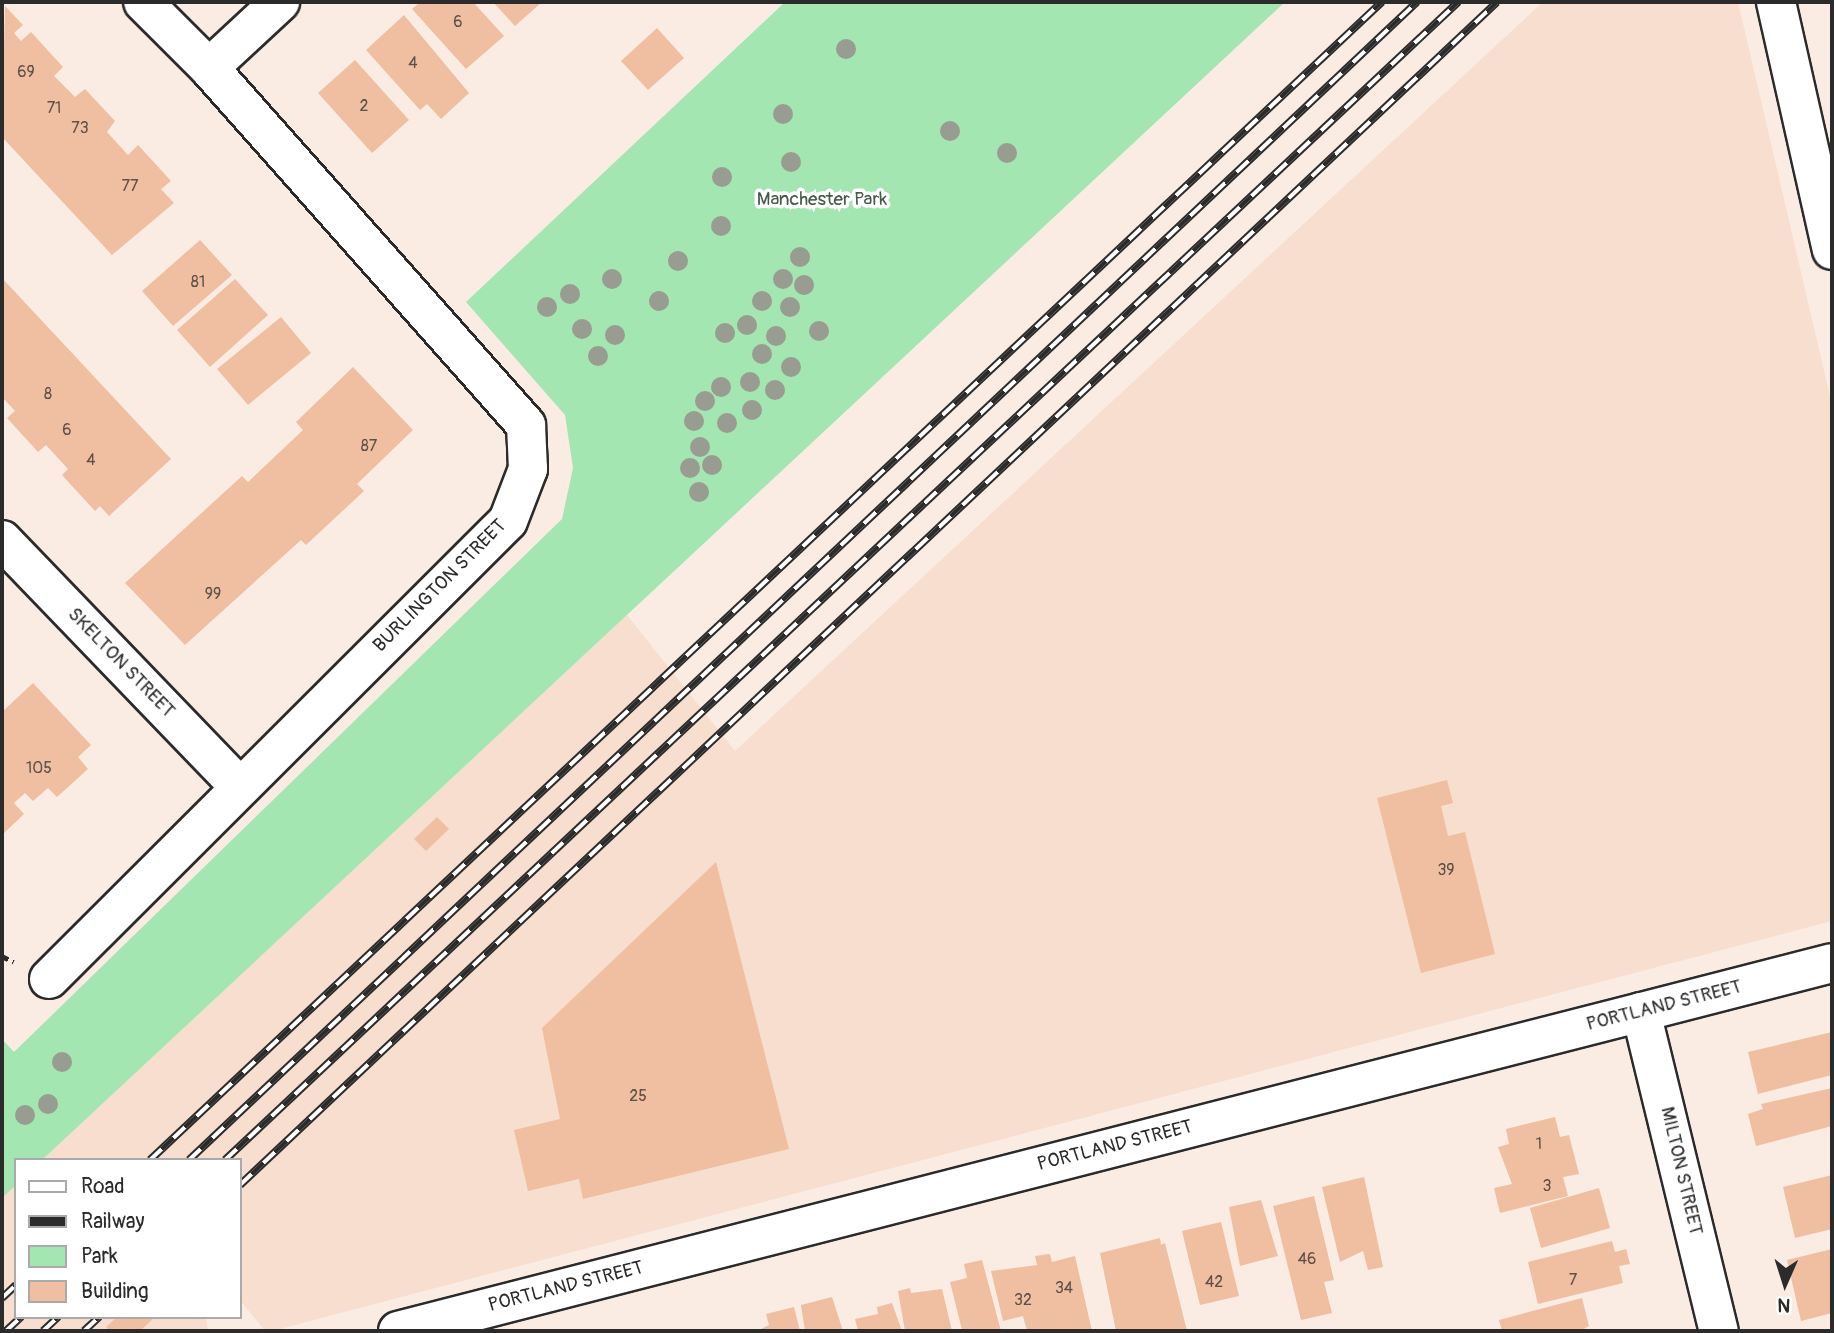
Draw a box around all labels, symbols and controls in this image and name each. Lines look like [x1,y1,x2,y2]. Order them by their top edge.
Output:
house number: 6 [453,12,463,32]
house number: 4 [408,53,418,73]
house number: 69 [17,62,35,82]
house number: 2 [360,96,368,116]
house number: 71 [47,98,61,118]
house number: 73 [71,118,89,138]
house number: 77 [122,176,138,196]
park label: Manchester Park [757,189,887,211]
house number: 81 [191,272,205,292]
house number: 8 [44,384,52,404]
house number: 6 [62,420,72,440]
house number: 87 [361,436,377,456]
house number: 4 [86,450,96,470]
street label: BURLINGTON STREET [369,515,511,657]
house number: 99 [205,584,221,604]
street label: SKELTON STREET [63,603,179,723]
house number: 105 [26,758,52,778]
house number: 39 [1437,860,1455,880]
street label: PORTLAND STREET [1584,976,1744,1036]
house number: 25 [629,1086,647,1106]
street label: MILTON STREET [1655,1105,1707,1237]
street label: PORTLAND STREET [1035,1116,1195,1176]
house number: 1 [1536,1134,1542,1154]
legend [14,1158,242,1319]
text: Road [81,1173,125,1200]
house number: 3 [1543,1176,1551,1196]
text: Railway [81,1208,145,1235]
text: Park [81,1243,118,1270]
house number: 46 [1298,1249,1316,1269]
north arrow [1750,1249,1820,1319]
street label: PORTLAND STREET [486,1257,646,1317]
house number: 7 [1569,1270,1577,1290]
house number: 42 [1205,1272,1223,1292]
text: Building [81,1278,148,1305]
house number: 34 [1055,1278,1073,1298]
house number: 32 [1014,1290,1032,1310]
text: N [1777,1293,1791,1317]

